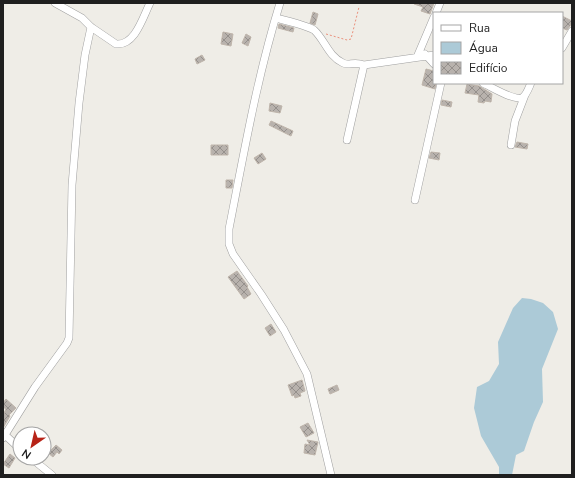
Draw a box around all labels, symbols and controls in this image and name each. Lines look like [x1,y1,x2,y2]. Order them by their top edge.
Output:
legend [433,12,563,84]
text: Rua [469,20,490,36]
text: Água [469,40,498,56]
text: Edifício [469,60,508,76]
north arrow [12,426,52,466]
text: N [19,445,34,462]

